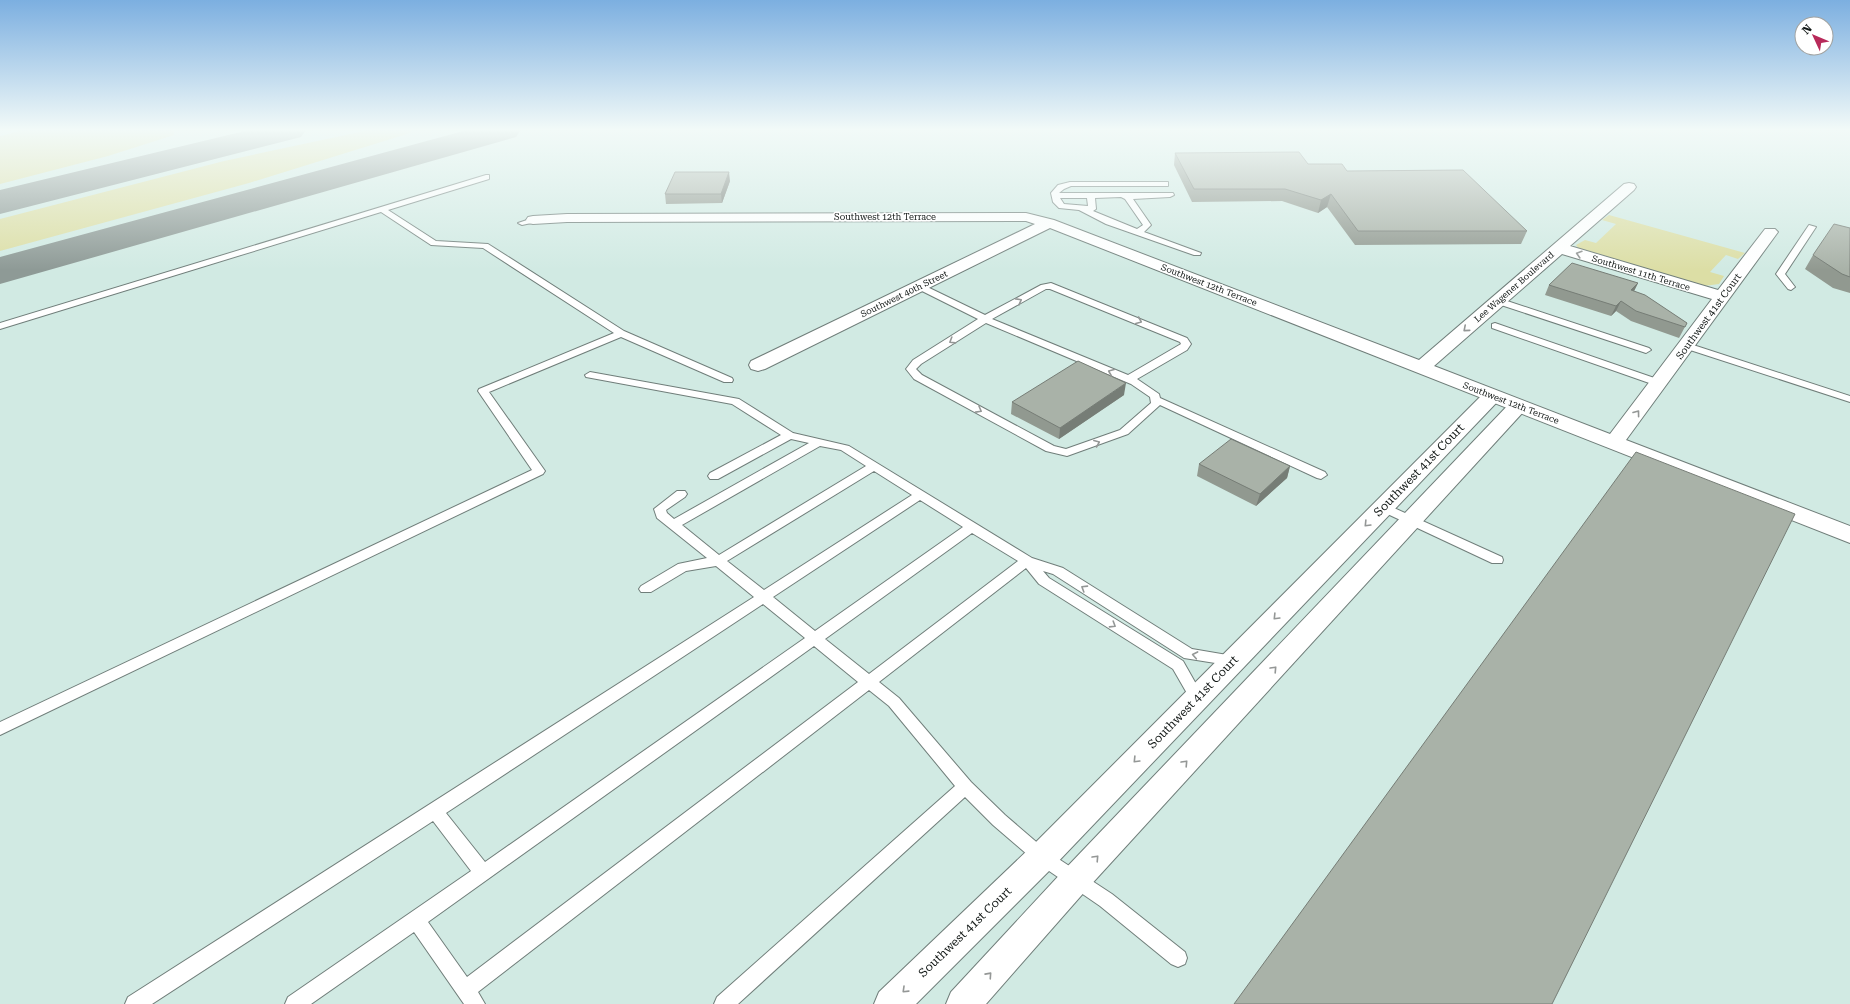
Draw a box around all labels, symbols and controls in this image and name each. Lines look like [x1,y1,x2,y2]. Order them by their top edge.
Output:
north arrow [1794,16,1834,56]
text: N [1800,21,1815,37]
street label: Southwest 12th Terrace [834,212,936,222]
street label: Lee Wagener Boulevard [1472,250,1556,324]
one-way arrow [1575,250,1582,259]
street label: Southwest 11th Terrace [1591,253,1691,293]
street label: Southwest 12th Terrace [1160,262,1258,308]
street label: Southwest 40th Street [859,268,950,319]
street label: Southwest 41st Court [1674,271,1743,361]
one-way arrow [1015,298,1022,305]
one-way arrow [1134,316,1142,324]
one-way arrow [1464,324,1471,331]
one-way arrow [949,336,956,344]
one-way arrow [1108,369,1116,377]
street label: Southwest 12th Terrace [1462,380,1560,426]
one-way arrow [975,405,982,413]
one-way arrow [1632,410,1639,417]
street label: Southwest 41st Court [1371,420,1467,519]
one-way arrow [1092,440,1100,448]
one-way arrow [1364,519,1372,527]
one-way arrow [1081,585,1088,592]
one-way arrow [1273,612,1281,620]
one-way arrow [1109,620,1116,627]
one-way arrow [1192,651,1198,659]
street label: Southwest 41st Court [1145,652,1241,751]
one-way arrow [1269,666,1276,673]
one-way arrow [1134,755,1141,763]
one-way arrow [1180,760,1187,768]
one-way arrow [1091,855,1098,863]
street label: Southwest 41st Court [916,884,1015,980]
one-way arrow [985,972,992,980]
one-way arrow [902,985,910,993]

